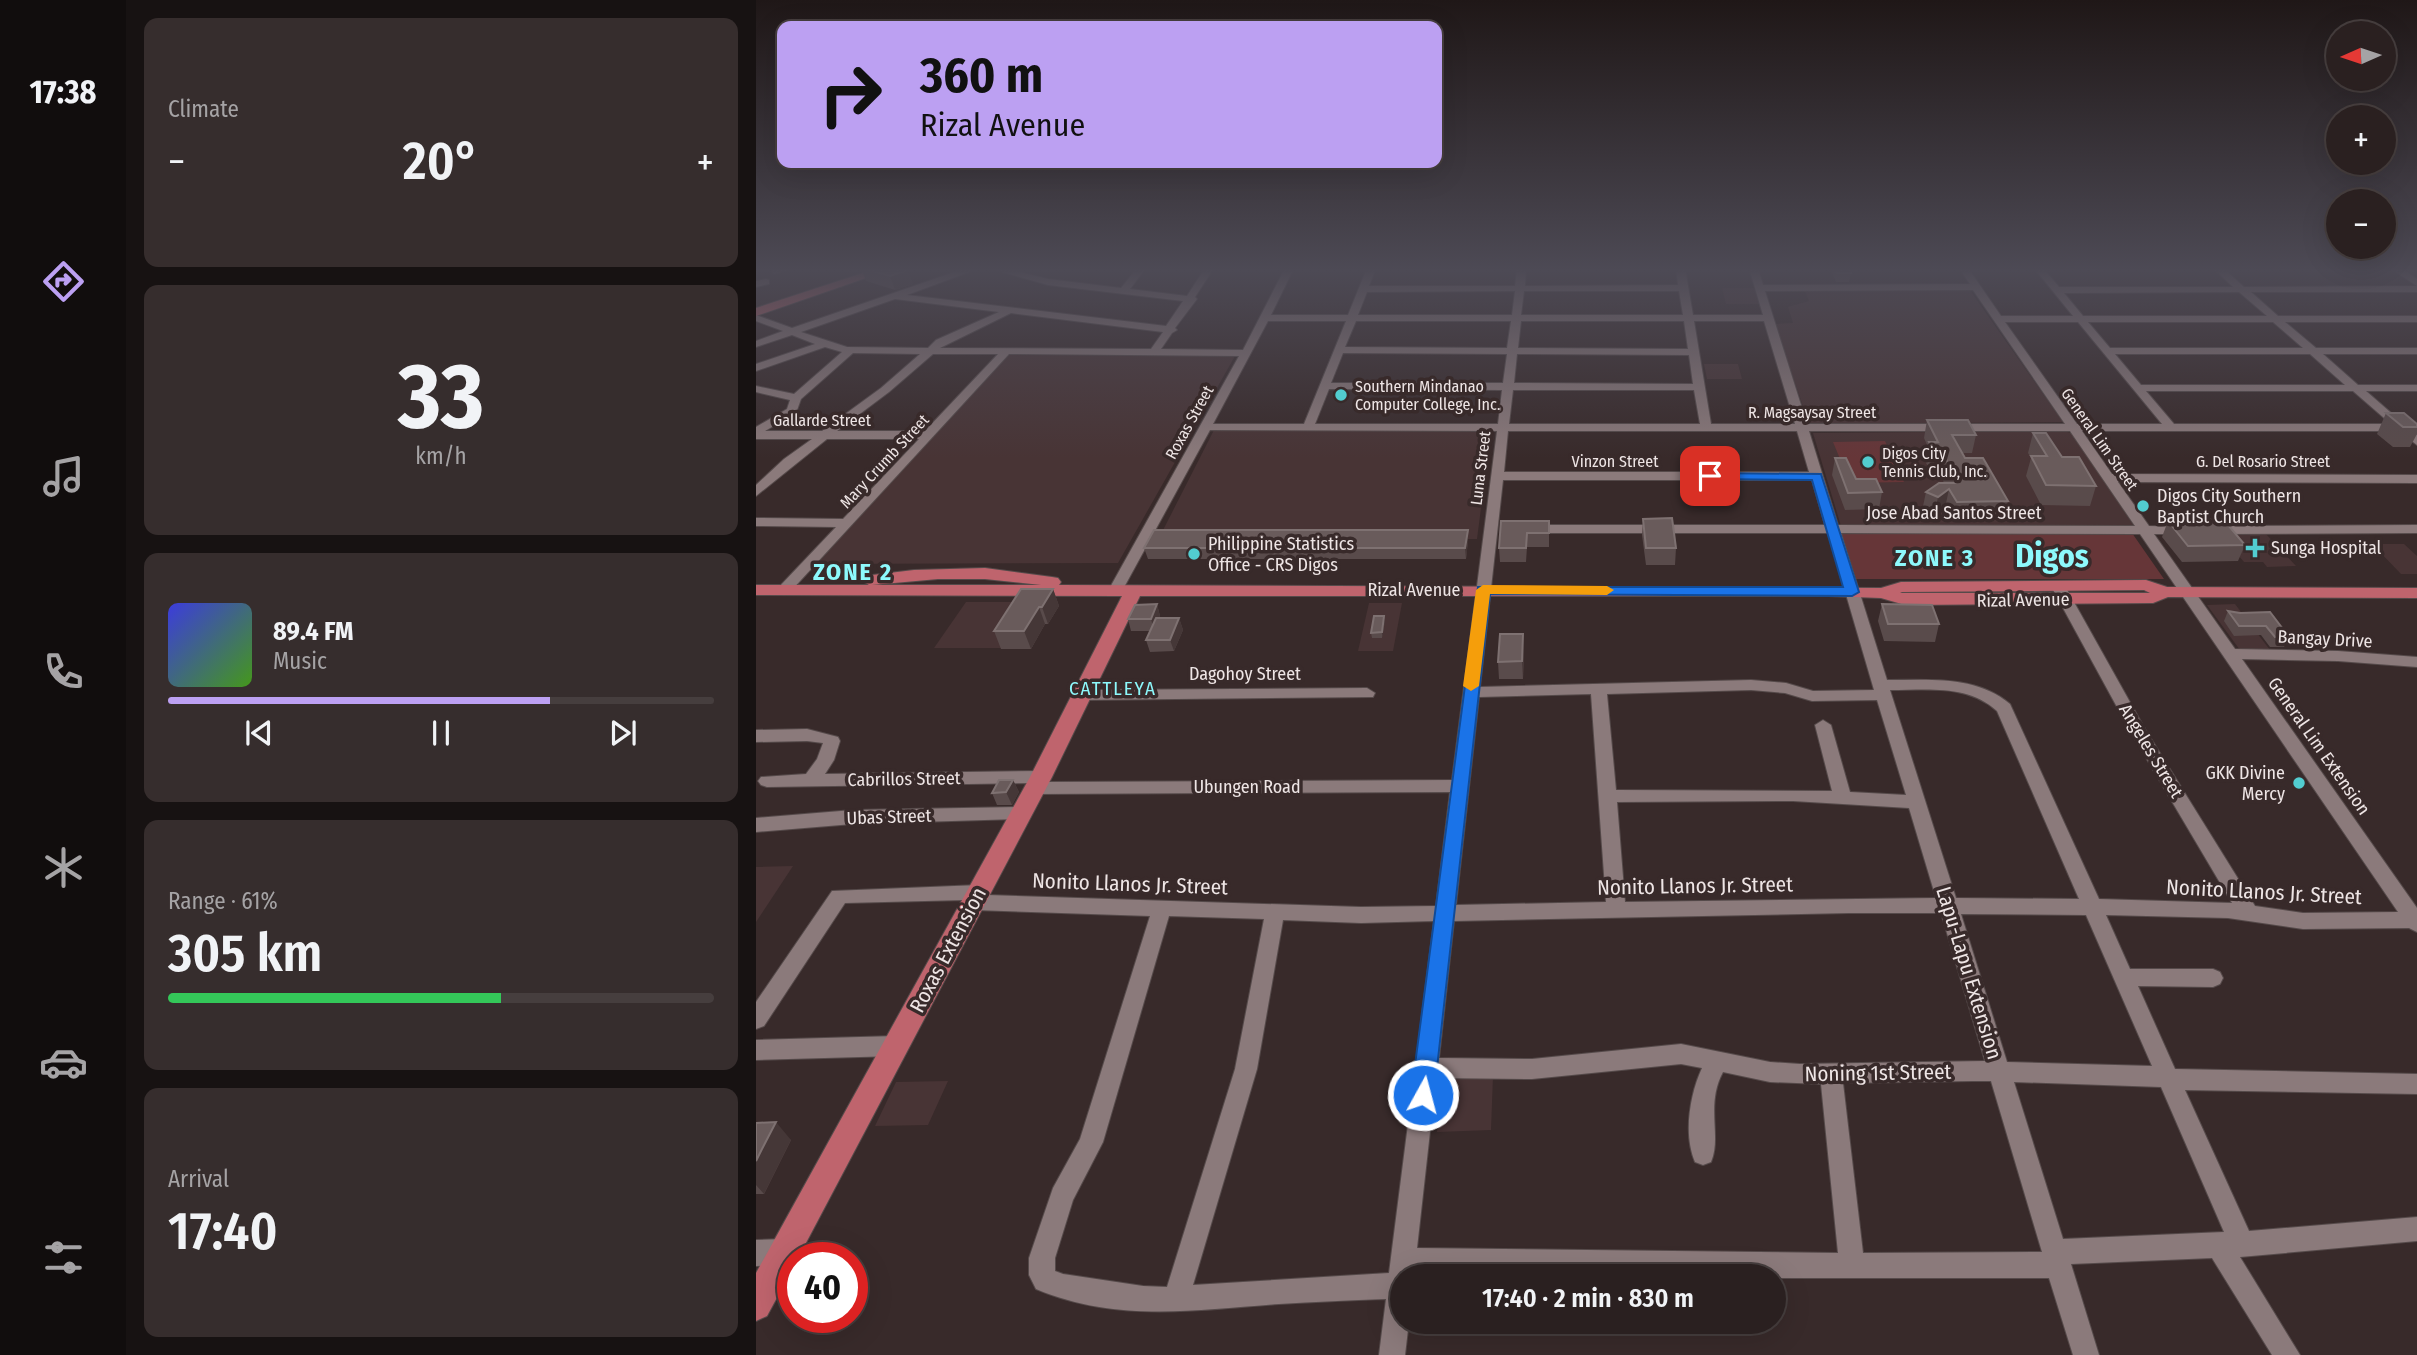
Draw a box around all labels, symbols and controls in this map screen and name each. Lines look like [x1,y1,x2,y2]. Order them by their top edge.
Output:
north arrow [2326,21,2396,91]
map controls [2326,21,2396,259]
text: 360 m [920,46,1043,105]
icon: right [805,49,896,140]
text: 17:38 [29,73,97,111]
text: Climate [168,95,239,123]
button: + [2326,105,2396,175]
text: Rizal Avenue [920,106,1085,144]
text: 20° [403,130,479,193]
text: − [168,139,185,185]
text: + [697,139,714,185]
button: − [2326,189,2396,259]
icon: directions [39,257,88,306]
text: 33 [398,342,484,451]
place label: Southern Mindanao Computer College, Inc. [1355,377,1500,414]
street label: Roxas Street [1161,381,1218,462]
street label: General Lim Street [2057,384,2142,495]
marker: Southern Mindanao Computer College, Inc. [1333,387,1349,403]
street label: R. Magsaysay Street [1748,403,1877,422]
street label: Mary Crumb Street [836,410,933,512]
street label: Gallarde Street [773,411,872,430]
street label: Luna Street [1467,429,1495,506]
text: km/h [415,442,467,470]
place label: Digos City Tennis Club, Inc. [1882,444,1987,481]
pin [1680,446,1740,506]
icon: music [39,452,88,501]
street label: Vinzon Street [1572,452,1659,471]
street label: G. Del Rosario Street [2196,452,2331,471]
marker: Digos City Tennis Club, Inc. [1860,454,1876,470]
icon: arrive [1691,457,1729,495]
place label: Digos City Southern Baptist Church [2157,485,2301,528]
marker: Digos City Southern Baptist Church [2135,498,2151,514]
street label: Jose Abad Santos Street [1866,502,2042,524]
place label: Philippine Statistics Office - CRS Digos [1208,533,1354,576]
district label: Digos [2015,537,2089,575]
place label: Sunga Hospital [2271,537,2382,559]
marker: Sunga Hospital [2245,538,2265,558]
district label: ZONE 3 [1895,544,1975,572]
marker: Philippine Statistics Office - CRS Digos [1186,546,1202,562]
district label: ZONE 2 [813,558,893,586]
street label: Rizal Avenue [1368,579,1461,601]
street label: Rizal Avenue [1976,588,2070,612]
text: 89.4 FM [273,616,354,647]
street label: Bangay Drive [2277,626,2373,652]
icon: phone [39,647,88,696]
text: Music [273,647,327,675]
street label: Dagohoy Street [1189,663,1301,685]
street label: General Lim Extension [2263,673,2375,819]
district label: CATTLEYA [1069,677,1157,700]
street label: Angeles Street [2114,700,2188,802]
icon: previous [240,714,278,752]
icon: pause [422,714,460,752]
icon: next [604,714,642,752]
place label: GKK Divine Mercy [2205,762,2285,805]
street label: Cabrillos Street [847,767,961,791]
marker: GKK Divine Mercy [2291,775,2307,791]
street label: Ubungen Road [1193,776,1301,798]
street label: Ubas Street [846,805,932,829]
icon: climate [39,843,88,892]
street label: Nonito Llanos Jr. Street [1032,868,1228,900]
street label: Nonito Llanos Jr. Street [1597,871,1793,901]
street label: Nonito Llanos Jr. Street [2166,874,2363,910]
street label: Roxas Extension [904,883,992,1017]
street label: Lapu-Lapu Extension [1930,883,2008,1063]
text: Range · 61% [168,887,278,915]
text: 305 km [168,922,322,985]
icon: car [39,1038,88,1087]
position arrow [1386,1058,1460,1132]
street label: Noning 1st Street [1804,1059,1952,1087]
text: Arrival [168,1165,229,1193]
text: 17:40 [168,1200,277,1263]
icon: filters [39,1233,88,1282]
speed limit sign: 40 [777,1242,868,1333]
text: 17:40 · 2 min · 830 m [1482,1283,1694,1314]

